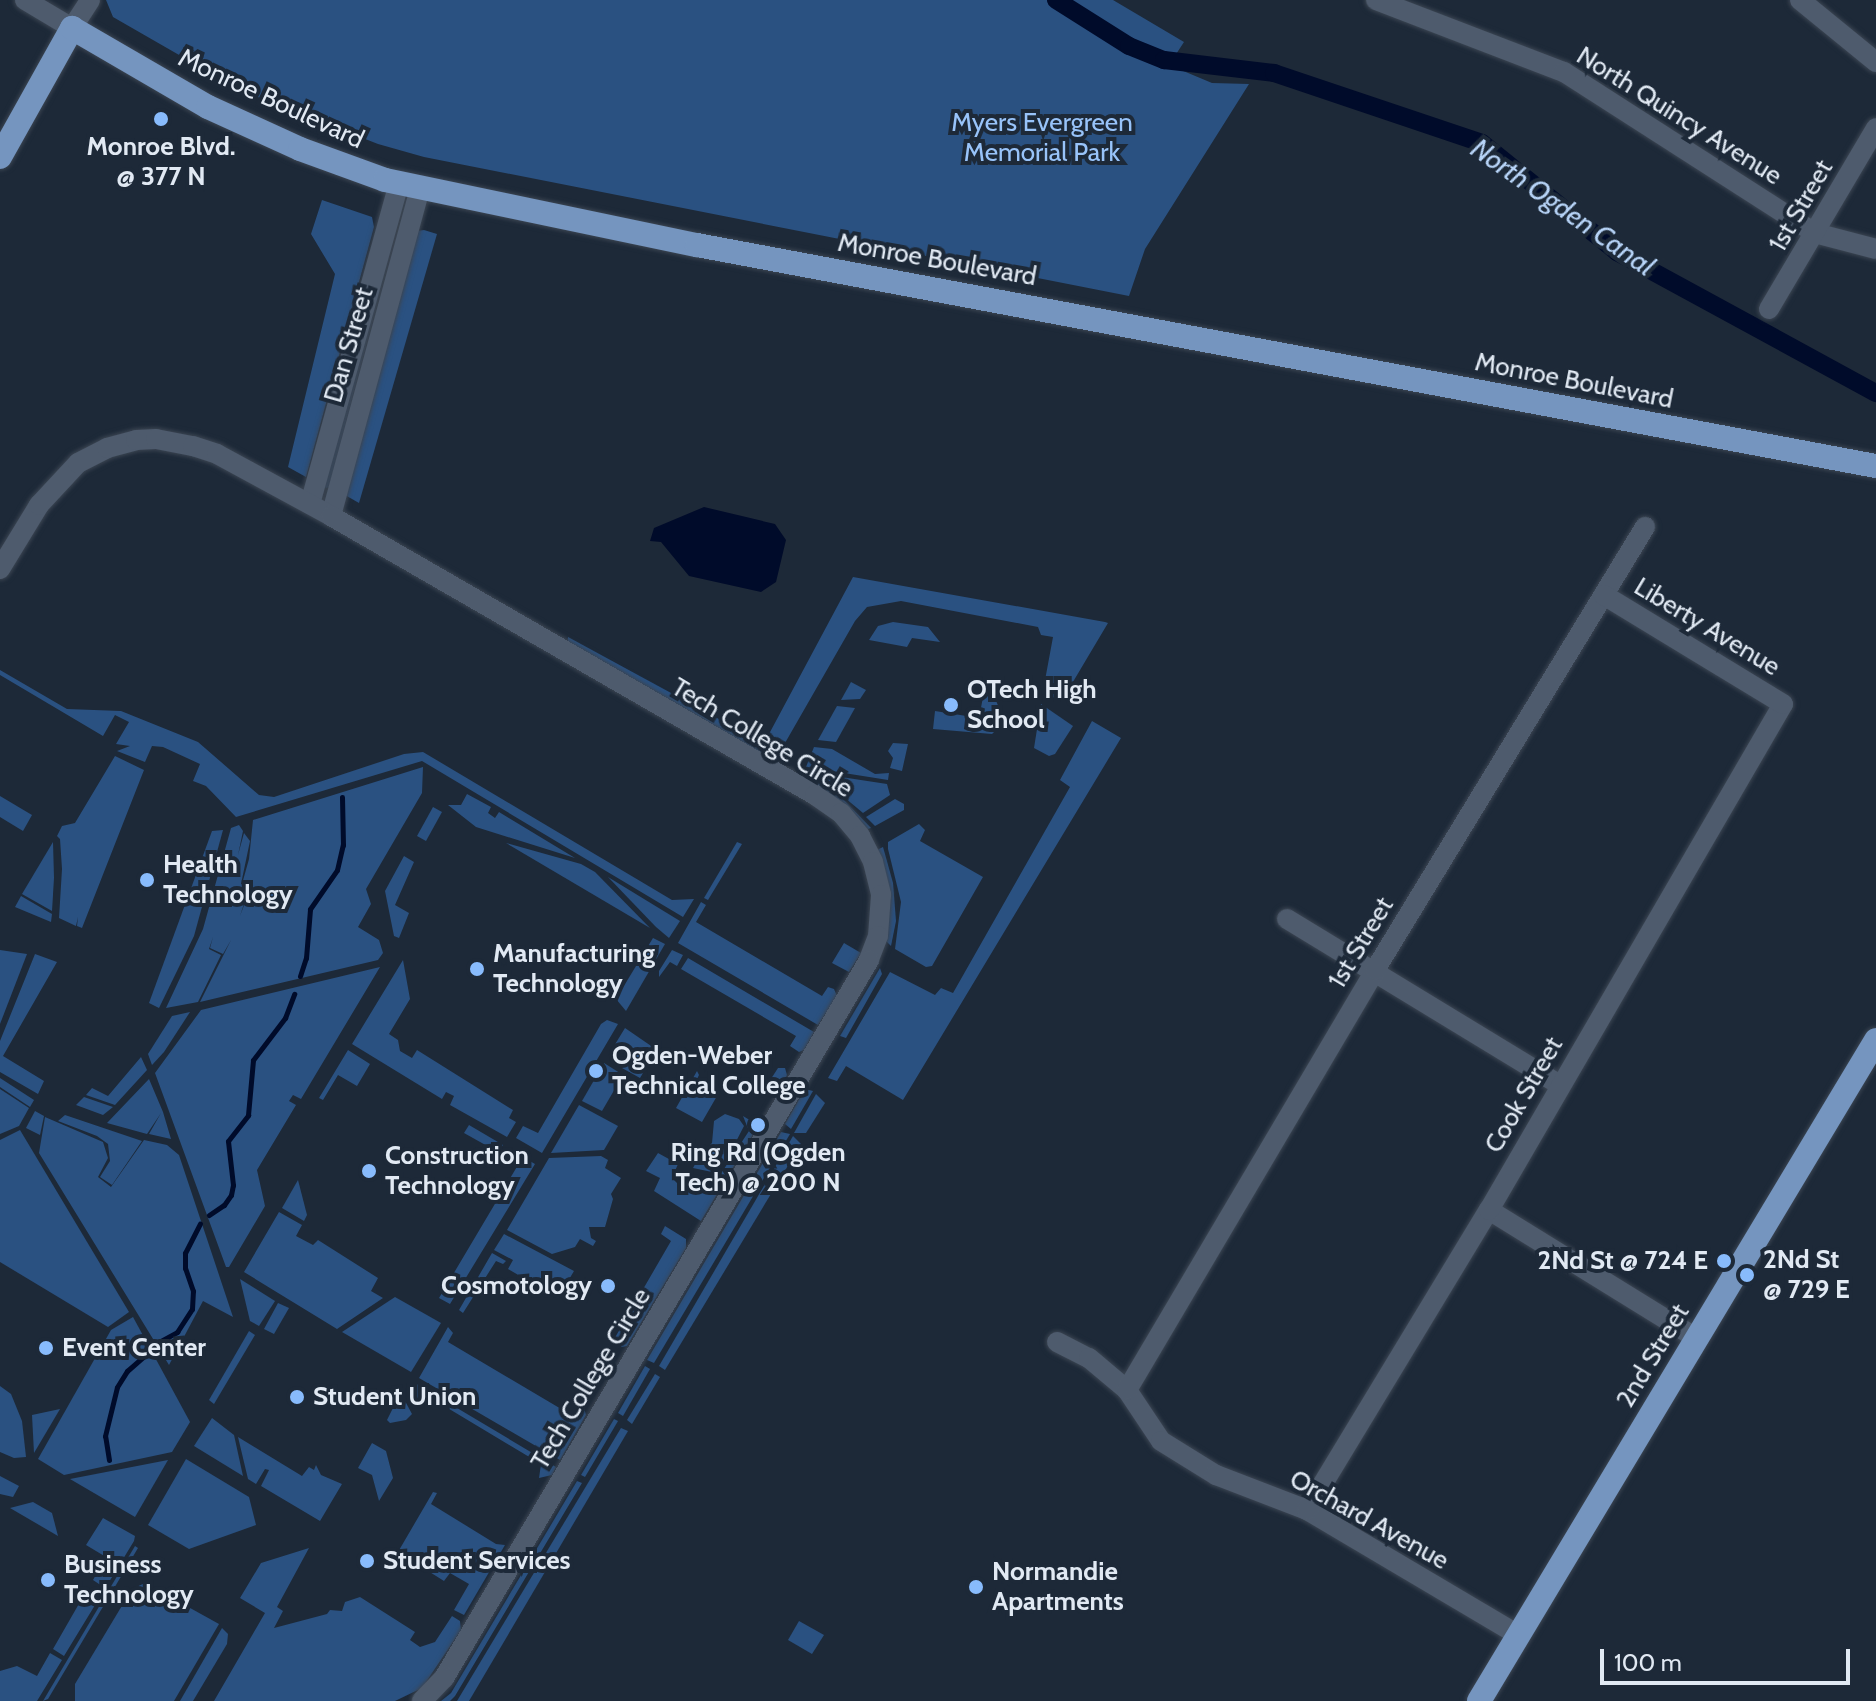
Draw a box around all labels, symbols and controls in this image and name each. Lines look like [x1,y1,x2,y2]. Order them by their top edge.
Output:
street label: North Quincy Avenue [1571,40,1787,192]
street label: Monroe Boulevard [173,42,369,156]
park label: Myers Evergreen Memorial Park [951,107,1133,168]
marker: Monroe Blvd. @ 377 N [152,110,170,128]
place label: Monroe Blvd. @ 377 N [86,131,236,192]
water label: North Ogden Canal [1465,131,1661,283]
street label: 1st Street [1762,155,1840,257]
street label: Monroe Boulevard [835,227,1039,293]
street label: Dan Street [318,284,380,406]
street label: Monroe Boulevard [1472,347,1676,415]
street label: Liberty Avenue [1628,571,1786,683]
street label: Tech College Circle [666,672,858,804]
place label: OTech High School [967,674,1097,736]
marker: OTech High School [942,696,960,714]
place label: Health Technology [163,849,293,910]
marker: Health Technology [138,871,156,889]
street label: 1st Street [1322,892,1400,994]
place label: Manufacturing Technology [493,938,655,1000]
marker: Manufacturing Technology [468,960,486,978]
street label: Cook Street [1478,1032,1570,1158]
place label: Ogden-Weber Technical College [612,1040,806,1102]
marker: Ogden-Weber Technical College [587,1062,605,1080]
marker: Ring Rd (Ogden Tech) @ 200 N [749,1116,767,1134]
place label: Ring Rd (Ogden Tech) @ 200 N [670,1137,846,1198]
place label: Construction Technology [385,1140,529,1202]
marker: Construction Technology [360,1162,378,1180]
place label: 2Nd St @ 729 E [1763,1244,1850,1306]
place label: 2Nd St @ 724 E [1538,1245,1708,1277]
marker: 2Nd St @ 724 E [1715,1252,1733,1270]
marker: 2Nd St @ 729 E [1738,1266,1756,1284]
place label: Cosmotology [441,1270,592,1302]
marker: Cosmotology [599,1277,617,1295]
street label: Tech College Circle [525,1283,657,1475]
street label: 2nd Street [1610,1299,1696,1413]
place label: Event Center [62,1332,206,1364]
marker: Event Center [37,1339,55,1357]
place label: Student Union [313,1381,476,1413]
marker: Student Union [288,1388,306,1406]
street label: Orchard Avenue [1284,1464,1454,1576]
place label: Student Services [383,1545,571,1577]
place label: Business Technology [64,1549,194,1610]
marker: Student Services [358,1552,376,1570]
place label: Normandie Apartments [992,1556,1124,1618]
marker: Business Technology [39,1571,57,1589]
marker: Normandie Apartments [967,1578,985,1596]
scale bar [1604,1633,1854,1683]
text: 100 m [1614,1648,1682,1677]

